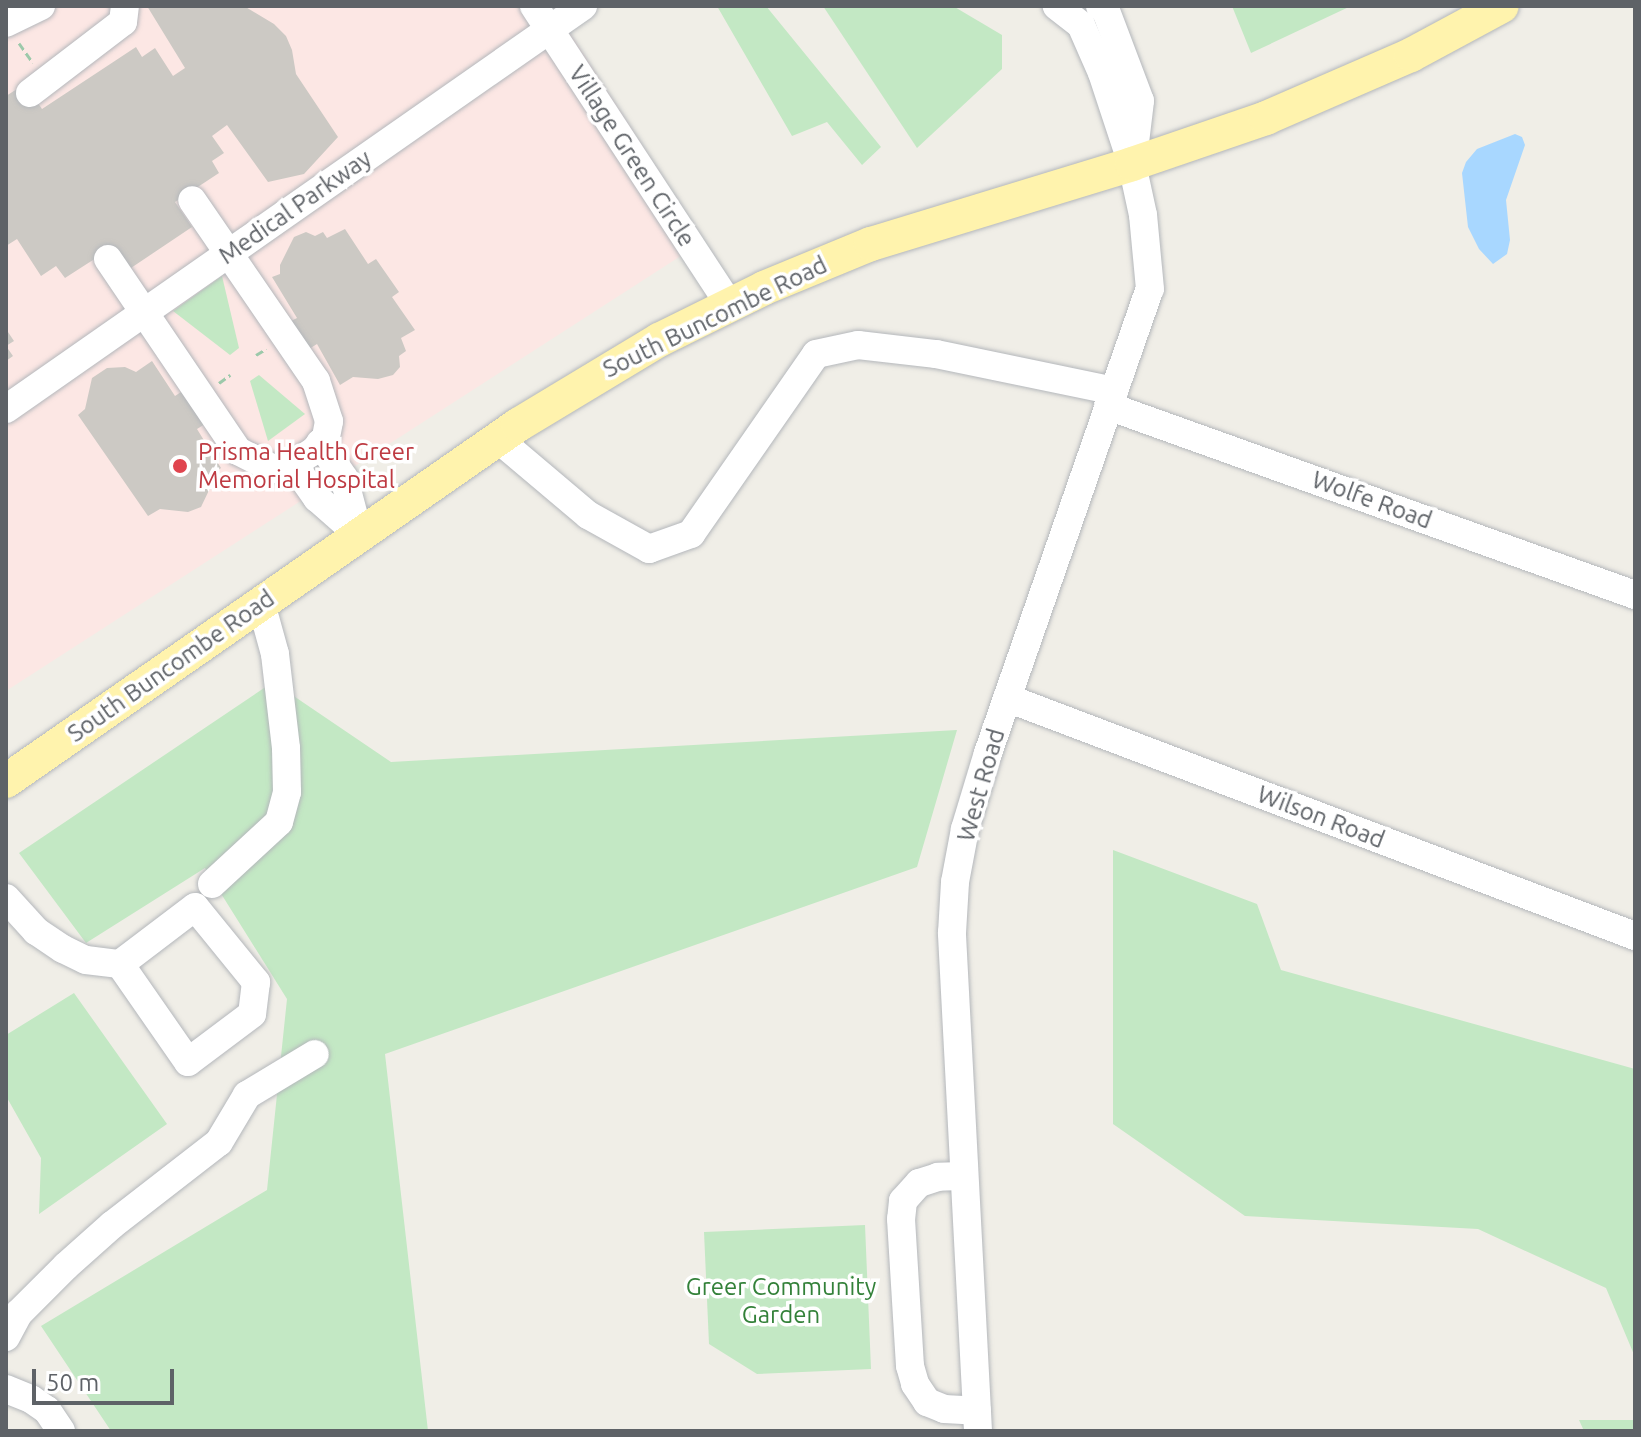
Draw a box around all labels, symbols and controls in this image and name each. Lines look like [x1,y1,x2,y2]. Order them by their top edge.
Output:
street label: Village Green Circle [563,60,701,252]
street label: Medical Parkway [213,144,377,270]
street label: South Buncombe Road [598,250,832,384]
place label: Prisma Health Greer Memorial Hospital [198,438,414,494]
marker: Prisma Health Greer Memorial Hospital [169,455,191,477]
street label: Wolfe Road [1308,465,1436,535]
street label: South Buncombe Road [62,584,280,748]
street label: West Road [951,725,1011,845]
street label: Wilson Road [1253,780,1389,854]
park label: Greer Community Garden [686,1273,876,1329]
scale bar [36,1353,178,1403]
text: 50 m [46,1369,99,1396]

